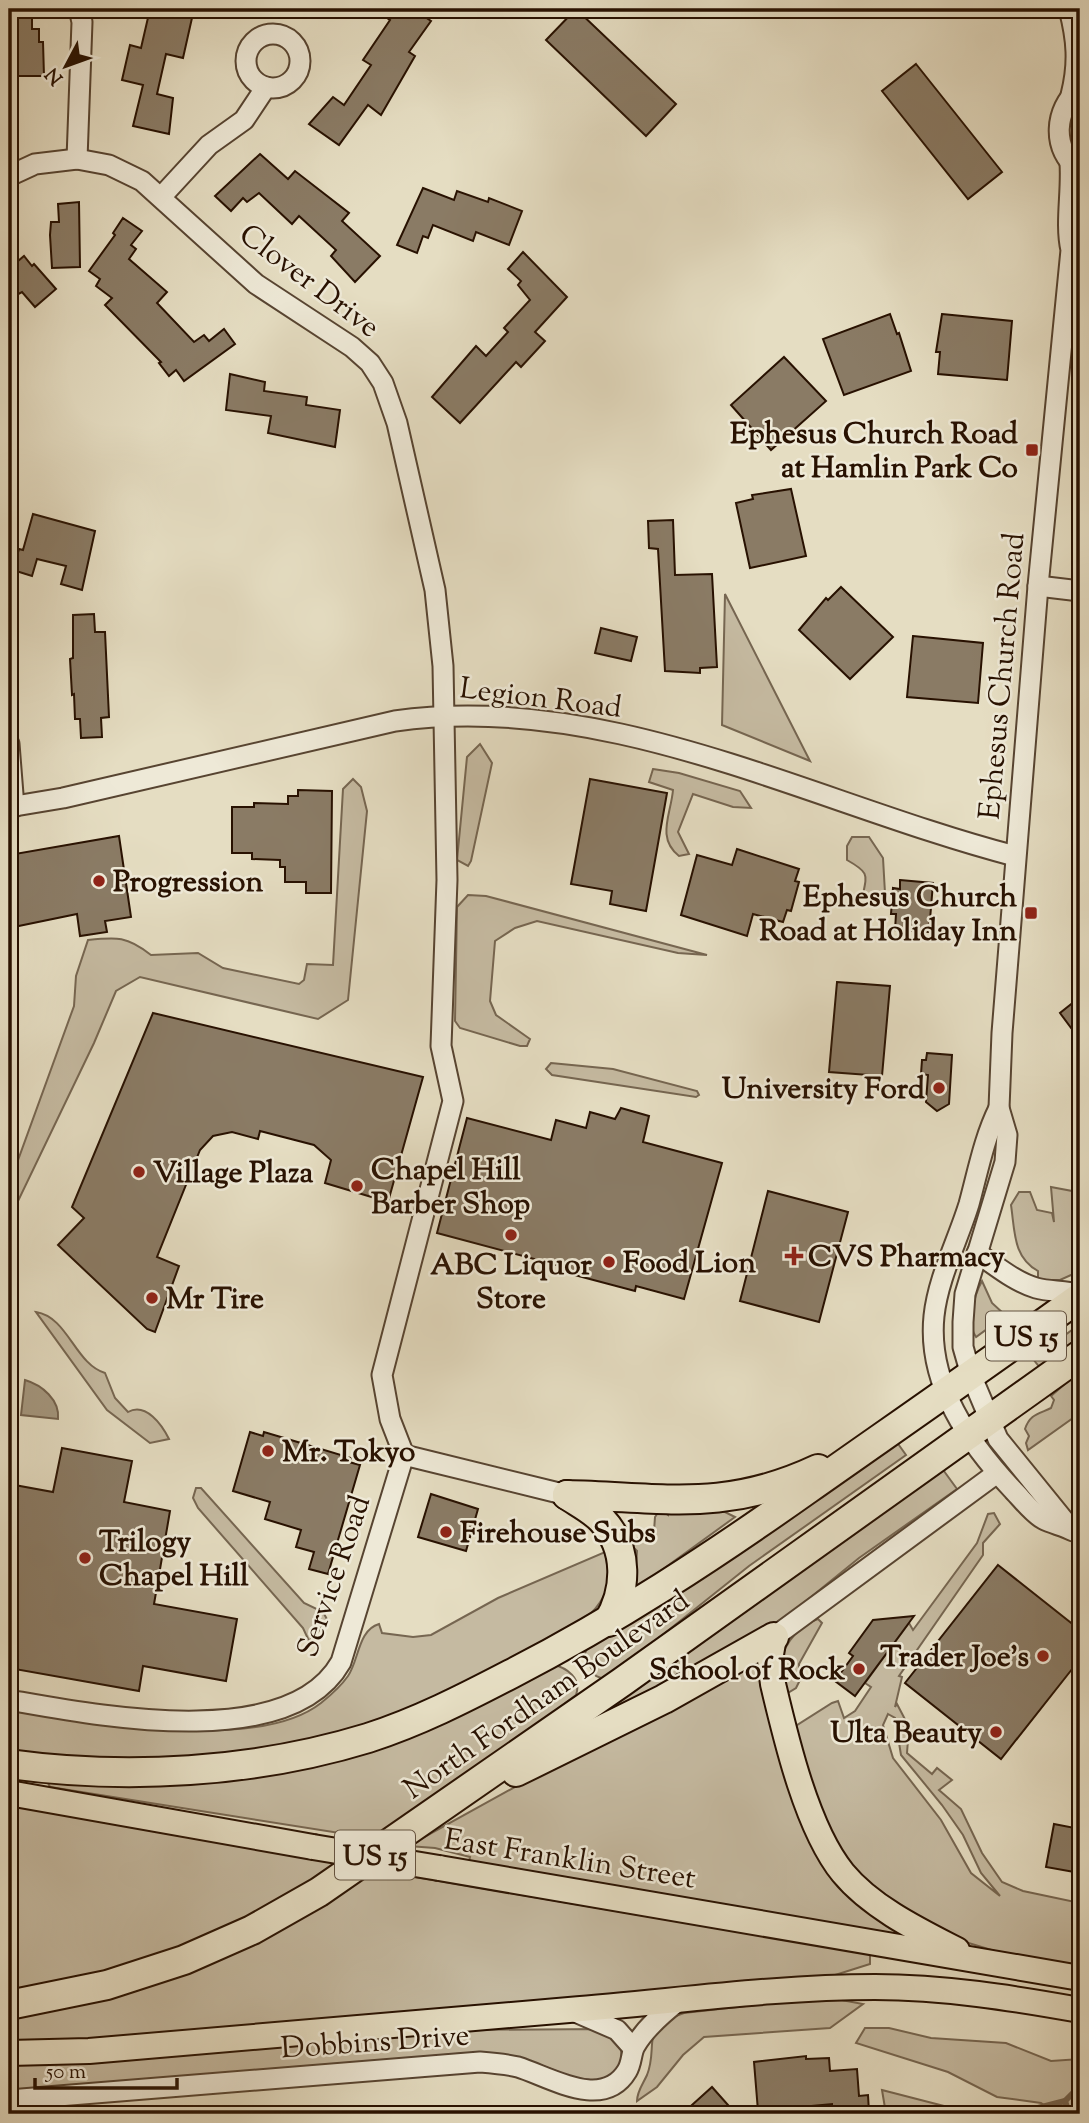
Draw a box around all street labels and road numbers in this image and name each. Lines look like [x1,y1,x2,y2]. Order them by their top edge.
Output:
street label: Clover Drive [229,215,388,349]
street label: Ephesus Church Road [970,531,1037,822]
street label: Legion Road [457,668,624,731]
road number: US 15 [986,1312,1066,1360]
street label: Service Road [288,1490,383,1663]
street label: North Fordham Boulevard [396,1581,699,1811]
street label: East Franklin Street [441,1819,699,1902]
road number: US 15 [335,1830,415,1880]
street label: Dobbins Drive [279,2015,471,2072]

